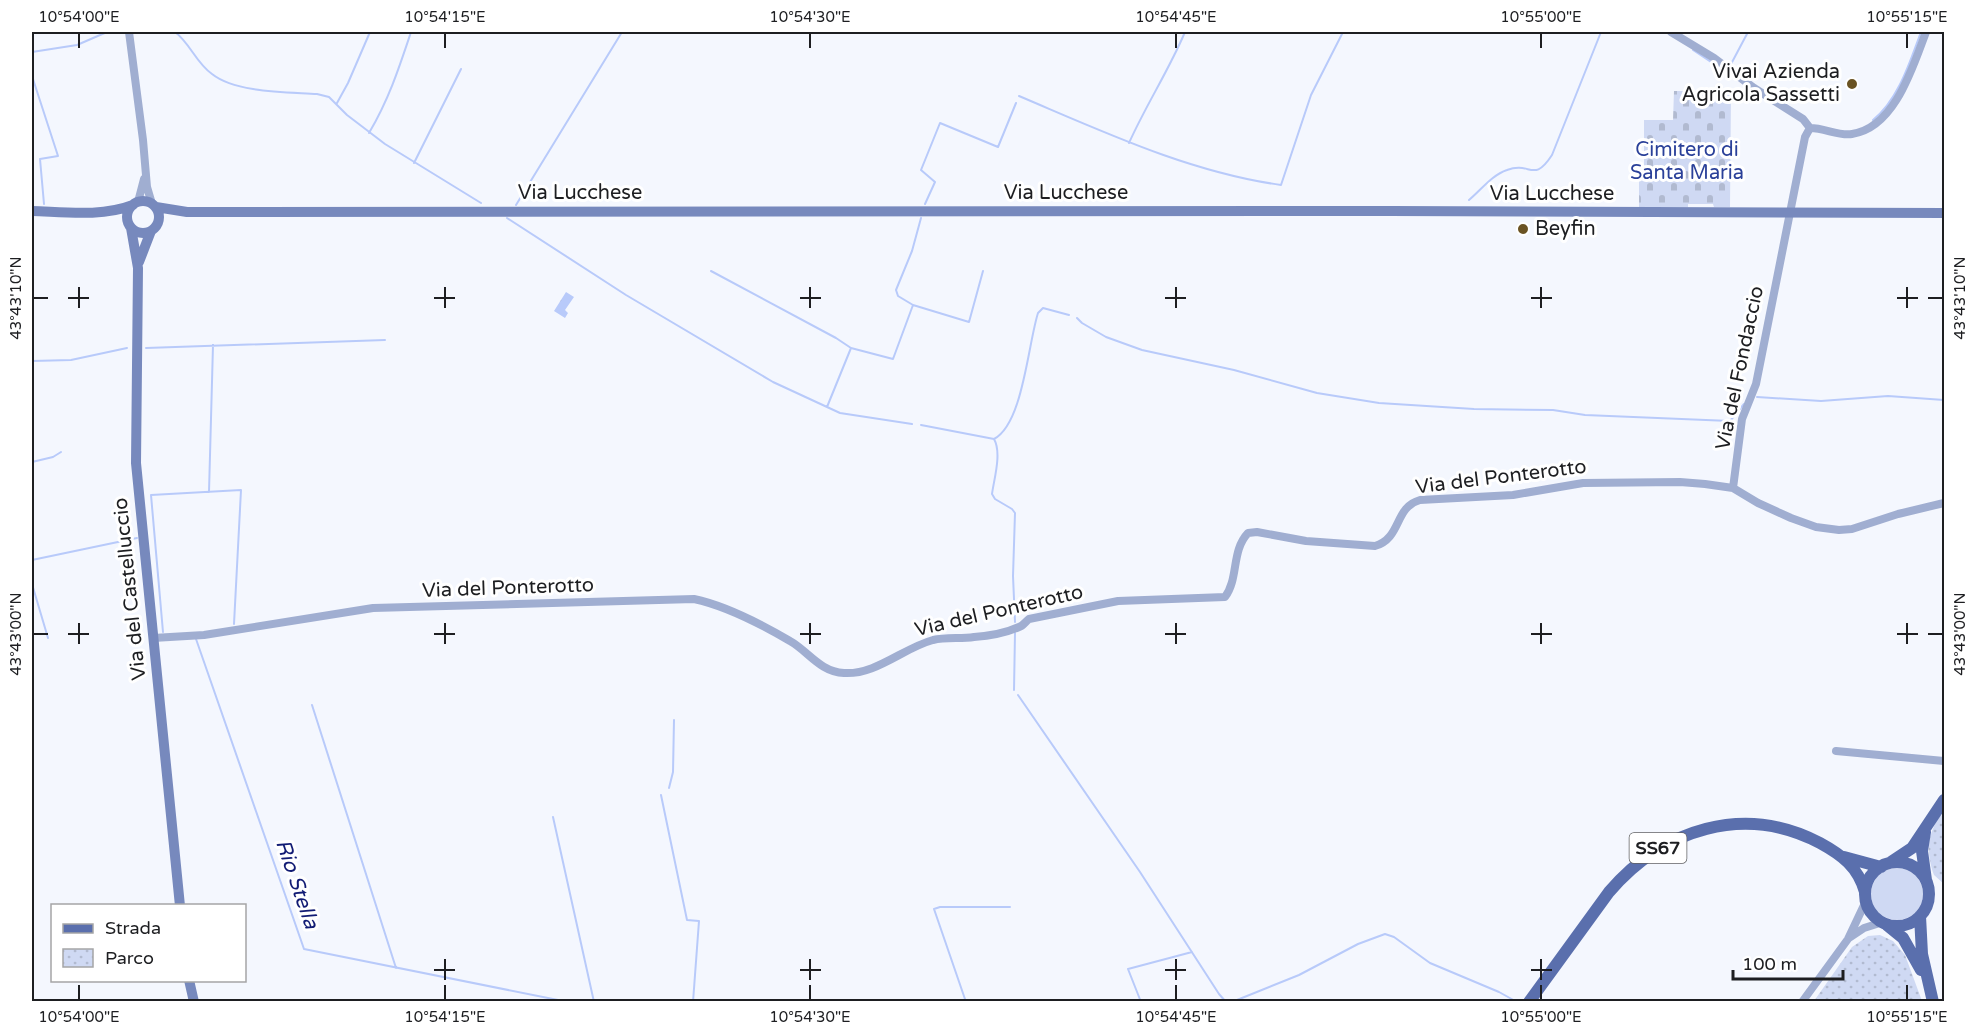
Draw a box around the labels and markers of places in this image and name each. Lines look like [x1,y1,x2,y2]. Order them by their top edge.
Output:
place label: Vivai Azienda Agricola Sassetti [1682,60,1840,107]
marker: Vivai Azienda Agricola Sassetti [1845,77,1859,91]
place label: Beyfin [1535,217,1596,241]
marker: Beyfin [1516,222,1530,236]

